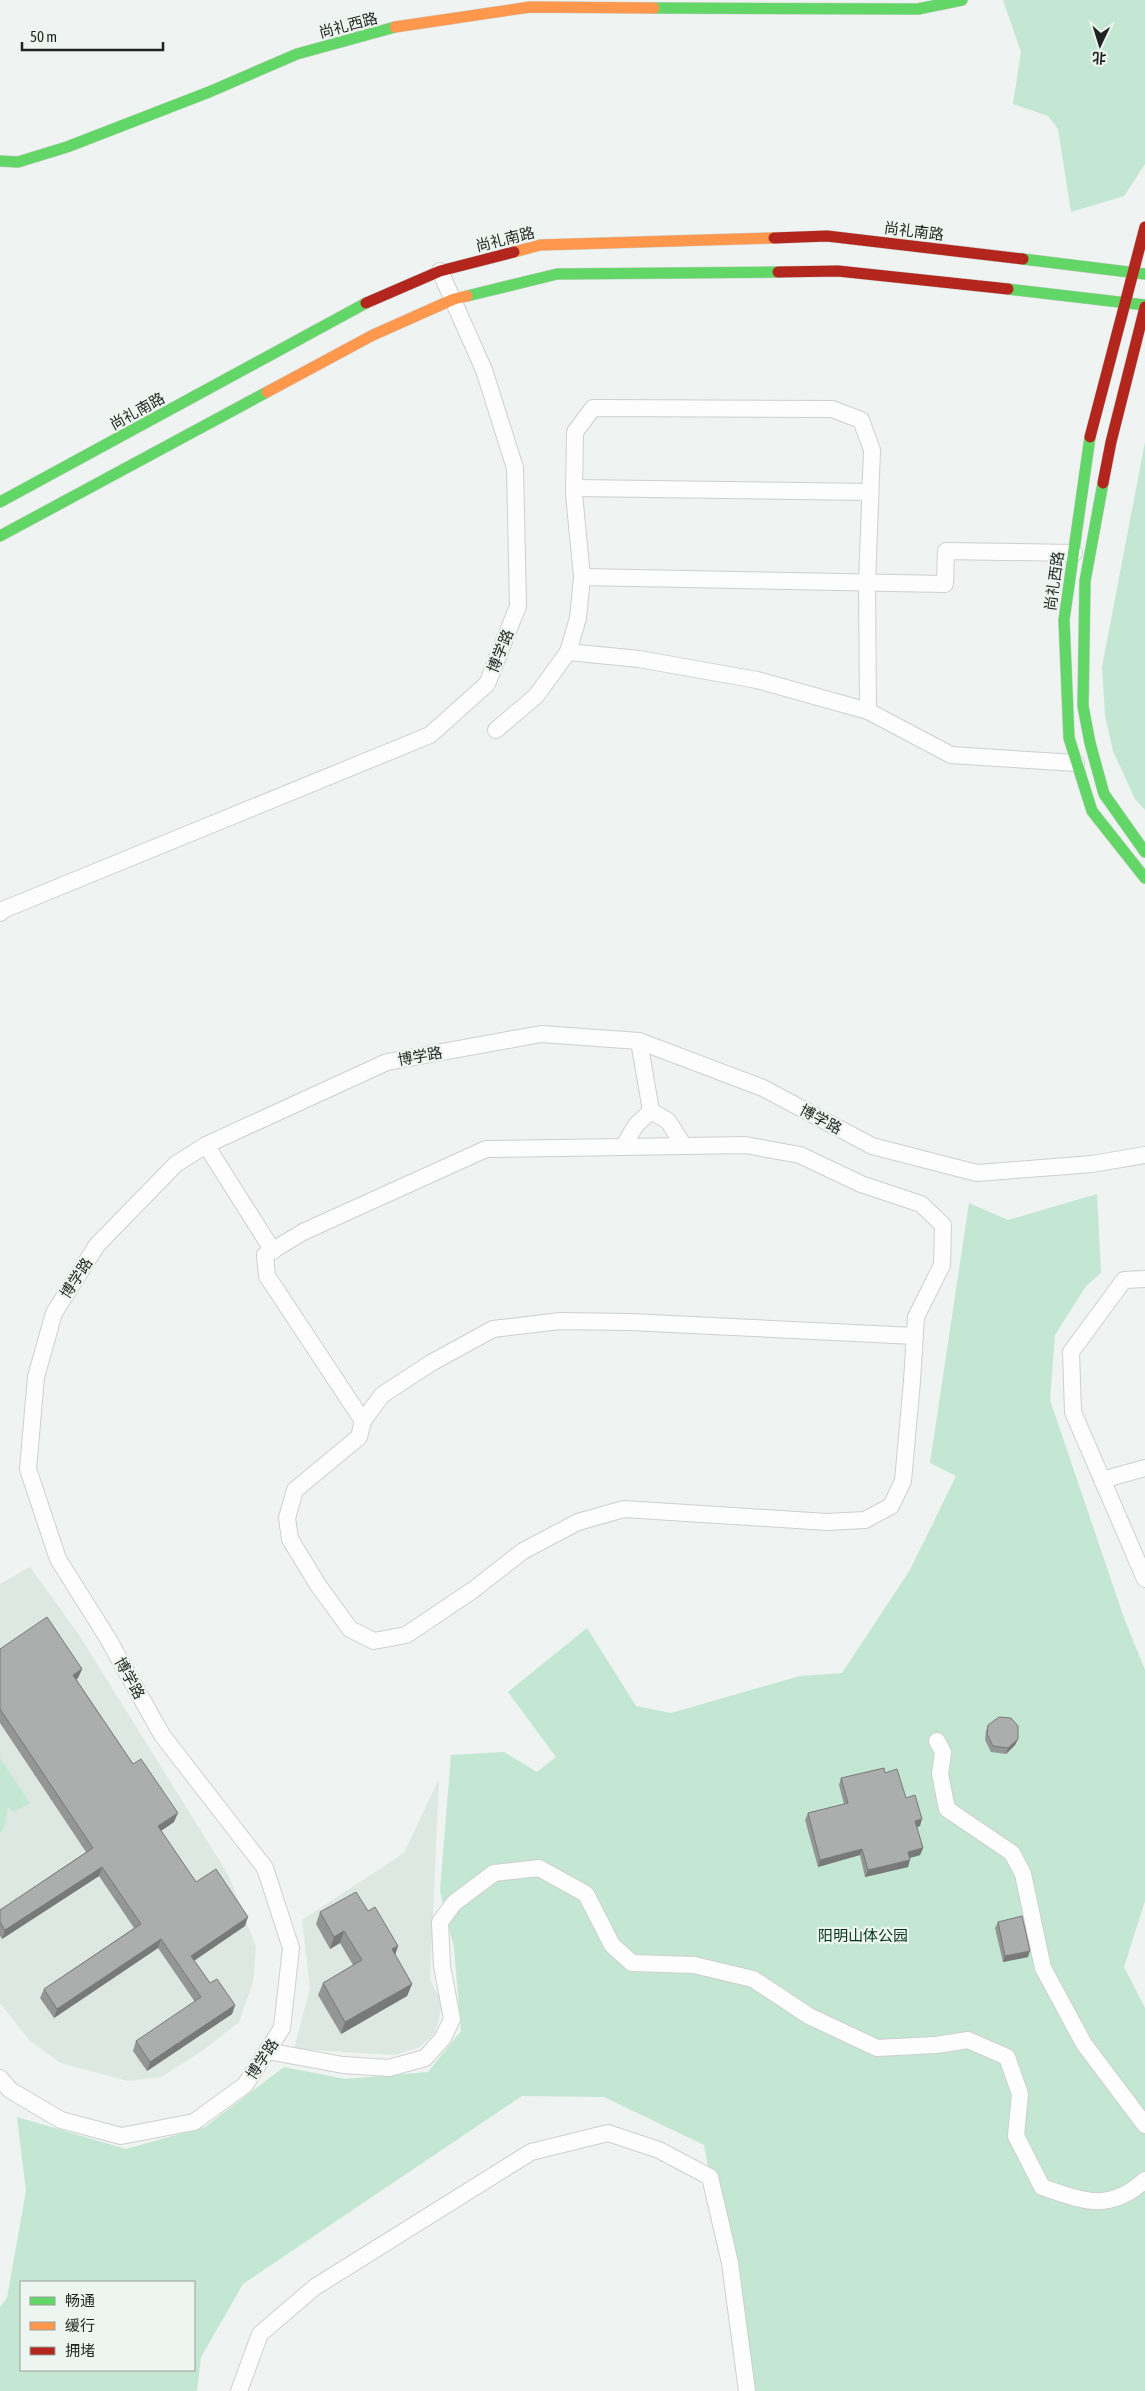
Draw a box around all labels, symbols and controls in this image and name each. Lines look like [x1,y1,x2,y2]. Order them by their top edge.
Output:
street label: 尚礼西路 [317,9,379,41]
scale bar [22,20,164,52]
north arrow [1075,20,1125,70]
text: 50 m [30,28,57,45]
text: 北 [1092,49,1107,66]
street label: 尚礼南路 [883,219,945,243]
street label: 尚礼南路 [474,223,536,255]
street label: 尚礼南路 [107,389,167,433]
street label: 尚礼西路 [1041,550,1067,612]
street label: 博学路 [484,627,516,675]
street label: 博学路 [396,1044,444,1068]
street label: 博学路 [797,1101,845,1137]
street label: 博学路 [57,1254,95,1302]
street label: 博学路 [112,1654,148,1702]
park label: 阳明山体公园 [818,1927,908,1944]
street label: 博学路 [243,2035,281,2083]
legend [20,2281,195,2371]
text: 畅通 [65,2292,95,2309]
text: 缓行 [65,2317,95,2334]
text: 拥堵 [65,2342,95,2359]

